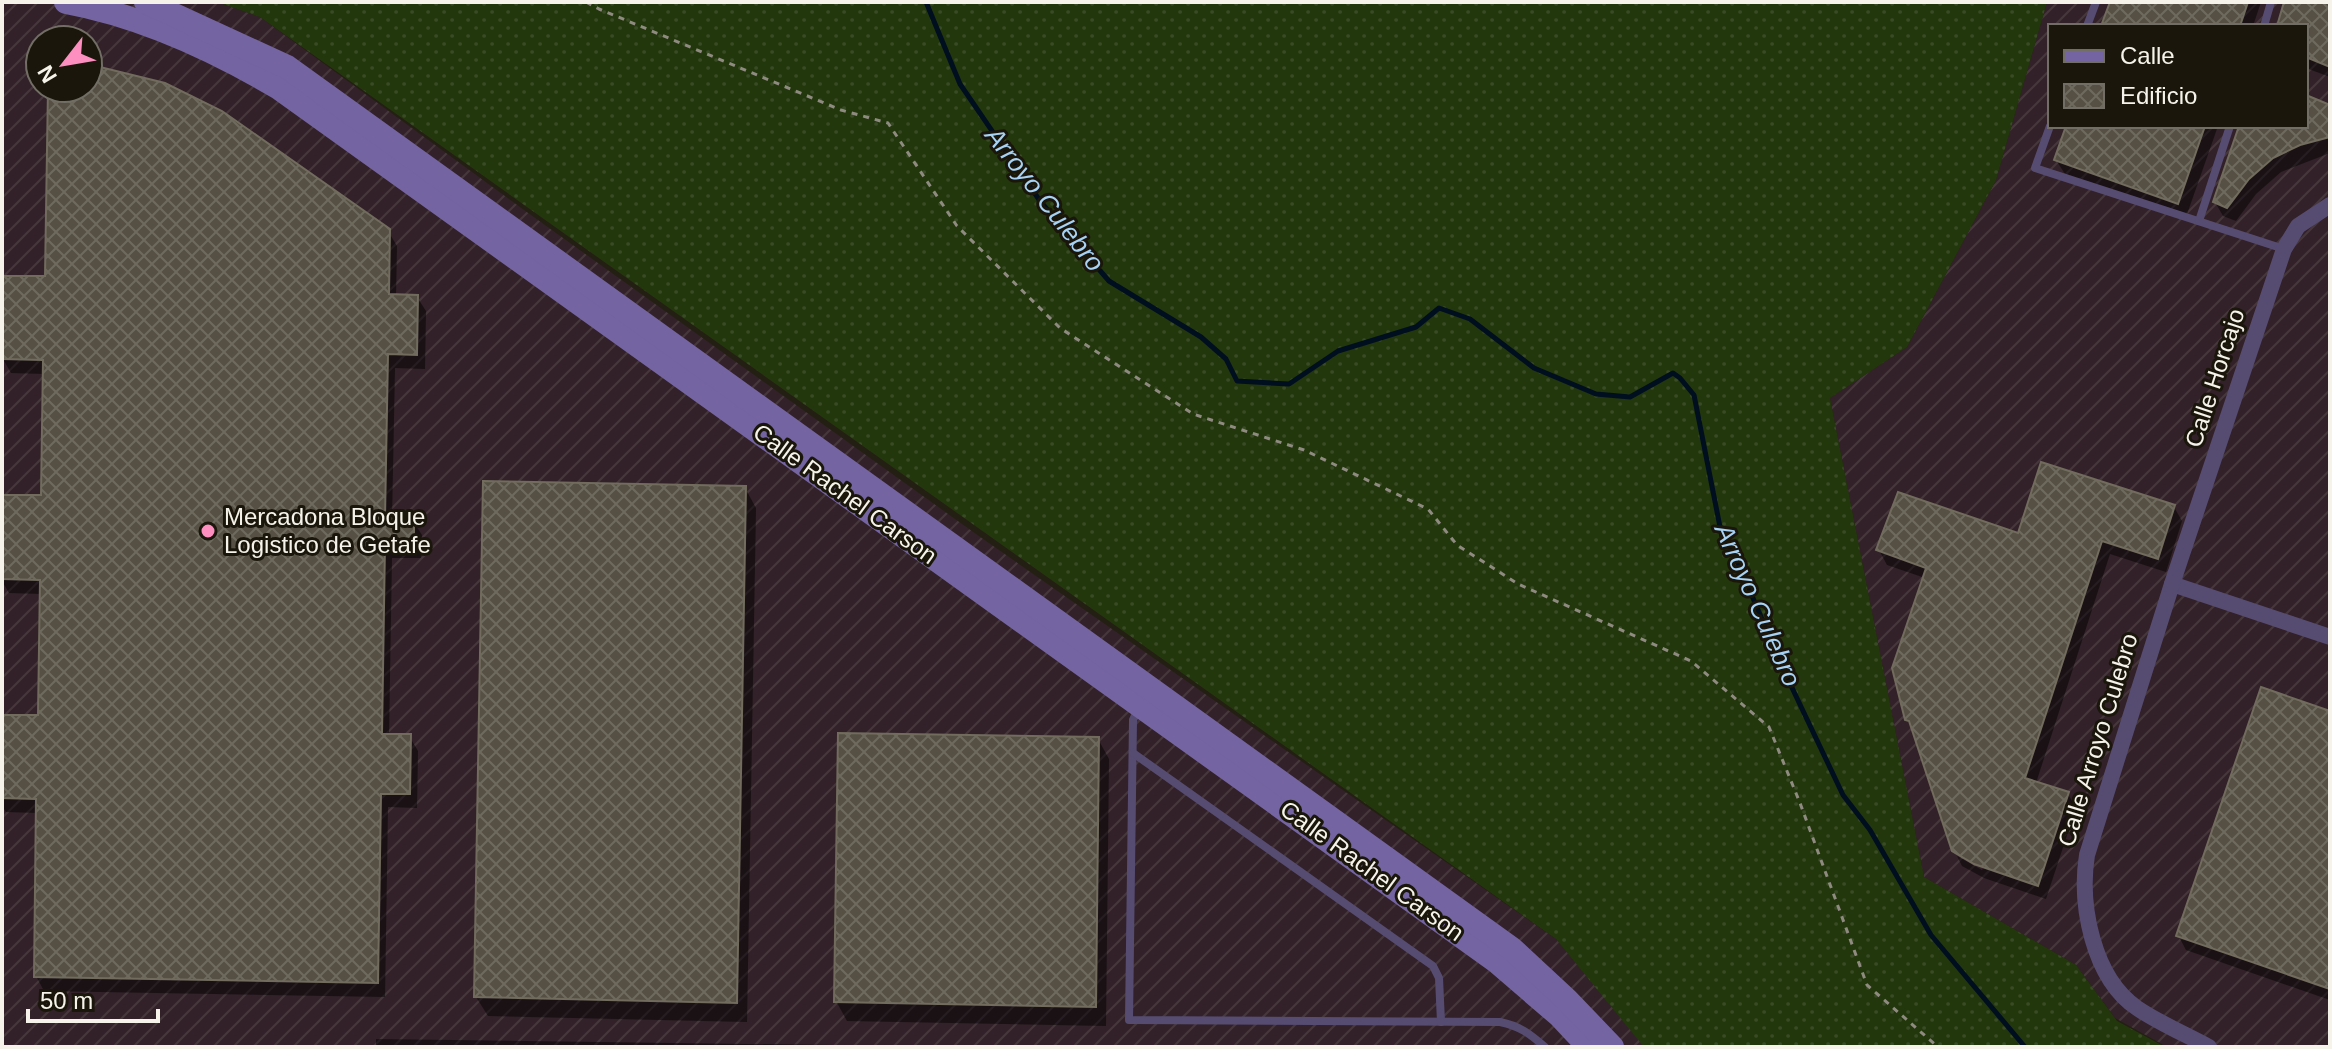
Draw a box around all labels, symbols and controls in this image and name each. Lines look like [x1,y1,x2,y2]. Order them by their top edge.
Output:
north arrow [24,24,104,104]
legend [2048,24,2308,128]
text: Calle [2120,42,2175,69]
text: N [32,61,62,87]
text: Edificio [2120,82,2197,109]
water label: Arroyo Culebro [978,119,1111,277]
street label: Calle Horcajo [2179,305,2250,451]
street label: Calle Rachel Carson [748,418,942,569]
place label: Mercadona Bloque Logistico de Getafe [224,503,431,558]
water label: Arroyo Culebro [1708,517,1807,691]
marker: Mercadona Bloque Logistico de Getafe [199,522,217,540]
street label: Calle Arroyo Culebro [2052,630,2143,850]
street label: Calle Rachel Carson [1275,795,1469,946]
scale bar [28,973,158,1023]
text: 50 m [40,987,93,1014]

